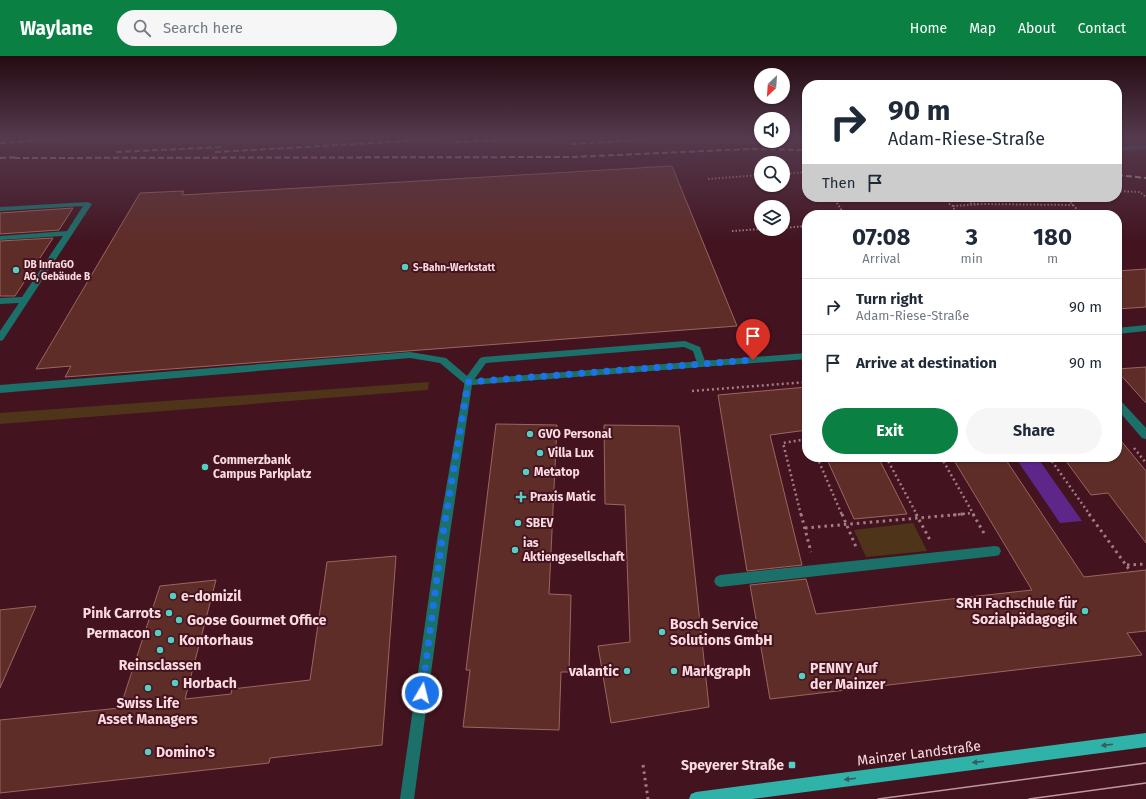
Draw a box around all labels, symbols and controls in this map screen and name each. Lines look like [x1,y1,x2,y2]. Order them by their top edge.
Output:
search box [117,10,397,46]
text: Waylane [20,17,93,40]
icon: search [131,17,153,39]
text: Search here [163,19,243,37]
text: Home [910,20,947,37]
text: Map [969,20,996,37]
text: About [1018,20,1056,37]
text: Contact [1078,20,1126,37]
north arrow [754,68,790,104]
map controls [754,68,790,236]
text: 90 m [888,94,950,127]
icon: right [822,96,874,148]
button: sound [754,112,790,148]
text: Adam-Riese-Straße [888,128,1045,150]
button: search [754,156,790,192]
icon: arrive [864,172,886,194]
text: Then [822,174,856,192]
button: layers [754,200,790,236]
text: 07:08 [852,223,911,251]
text: 3 [965,223,978,251]
text: 180 [1033,223,1072,251]
text: Arrival [862,251,900,266]
text: min [960,251,983,266]
text: m [1047,251,1058,266]
place label: DB InfraGO AG, Gebäude B [23,259,90,283]
marker: S-Bahn-Werkstatt [400,262,410,272]
place label: S-Bahn-Werkstatt [413,262,495,274]
marker: DB InfraGO AG, Gebäude B [11,265,21,275]
text: Turn right [856,290,923,308]
icon: right [822,296,844,318]
text: 90 m [1069,298,1102,316]
text: Adam-Riese-Straße [856,308,969,323]
pin [736,319,770,360]
icon: arrive [742,325,764,347]
icon: arrive [822,352,844,374]
text: Arrive at destination [856,354,997,372]
text: 90 m [1069,354,1102,372]
button: Exit [822,408,958,454]
button: Share [966,408,1102,454]
place label: GVO Personal [538,427,612,441]
marker: GVO Personal [525,429,535,439]
place label: Villa Lux [547,446,595,460]
marker: Villa Lux [535,448,545,458]
place label: Commerzbank Campus Parkplatz [213,453,312,481]
marker: Commerzbank Campus Parkplatz [200,462,210,472]
place label: Metatop [534,465,580,479]
marker: Metatop [521,467,531,477]
place label: Praxis Matic [530,490,596,504]
marker: Praxis Matic [515,491,527,503]
place label: SBEV [526,516,555,530]
marker: SBEV [513,518,523,528]
place label: ias Aktiengesellschaft [522,536,625,564]
marker: ias Aktiengesellschaft [510,545,520,555]
place label: e-domizil [181,588,242,605]
marker: e-domizil [168,591,178,601]
place label: SRH Fachschule für Sozialpädagogik [956,595,1077,628]
place label: Pink Carrots [83,605,161,622]
marker: SRH Fachschule für Sozialpädagogik [1080,606,1090,616]
marker: Pink Carrots [164,608,174,618]
place label: Goose Gourmet Office [187,612,327,629]
marker: Goose Gourmet Office [174,615,184,625]
place label: Bosch Service Solutions GmbH [670,616,773,649]
place label: Permacon [86,625,150,642]
marker: Bosch Service Solutions GmbH [657,627,667,637]
marker: Permacon [153,628,163,638]
place label: Kontorhaus [179,632,254,649]
marker: Kontorhaus [166,635,176,645]
marker: Reinsclassen [155,645,165,655]
place label: Reinsclassen [119,657,201,674]
place label: PENNY Auf der Mainzer [810,660,886,693]
place label: valantic [568,663,619,680]
place label: Markgraph [682,663,751,680]
marker: valantic [622,666,632,676]
marker: Markgraph [669,666,679,676]
marker: PENNY Auf der Mainzer [797,671,807,681]
position arrow [401,672,443,714]
place label: Horbach [183,675,237,692]
marker: Horbach [170,678,180,688]
marker: Swiss Life Asset Managers [143,683,153,693]
place label: Swiss Life Asset Managers [97,695,198,728]
street label: Mainzer Landstraße [856,737,982,770]
one-way arrow [1101,742,1113,748]
place label: Domino's [156,744,215,761]
marker: Domino's [143,747,153,757]
place label: Speyerer Straße [681,757,784,774]
one-way arrow [972,759,985,765]
marker: Speyerer Straße [787,760,797,770]
one-way arrow [843,776,856,782]

